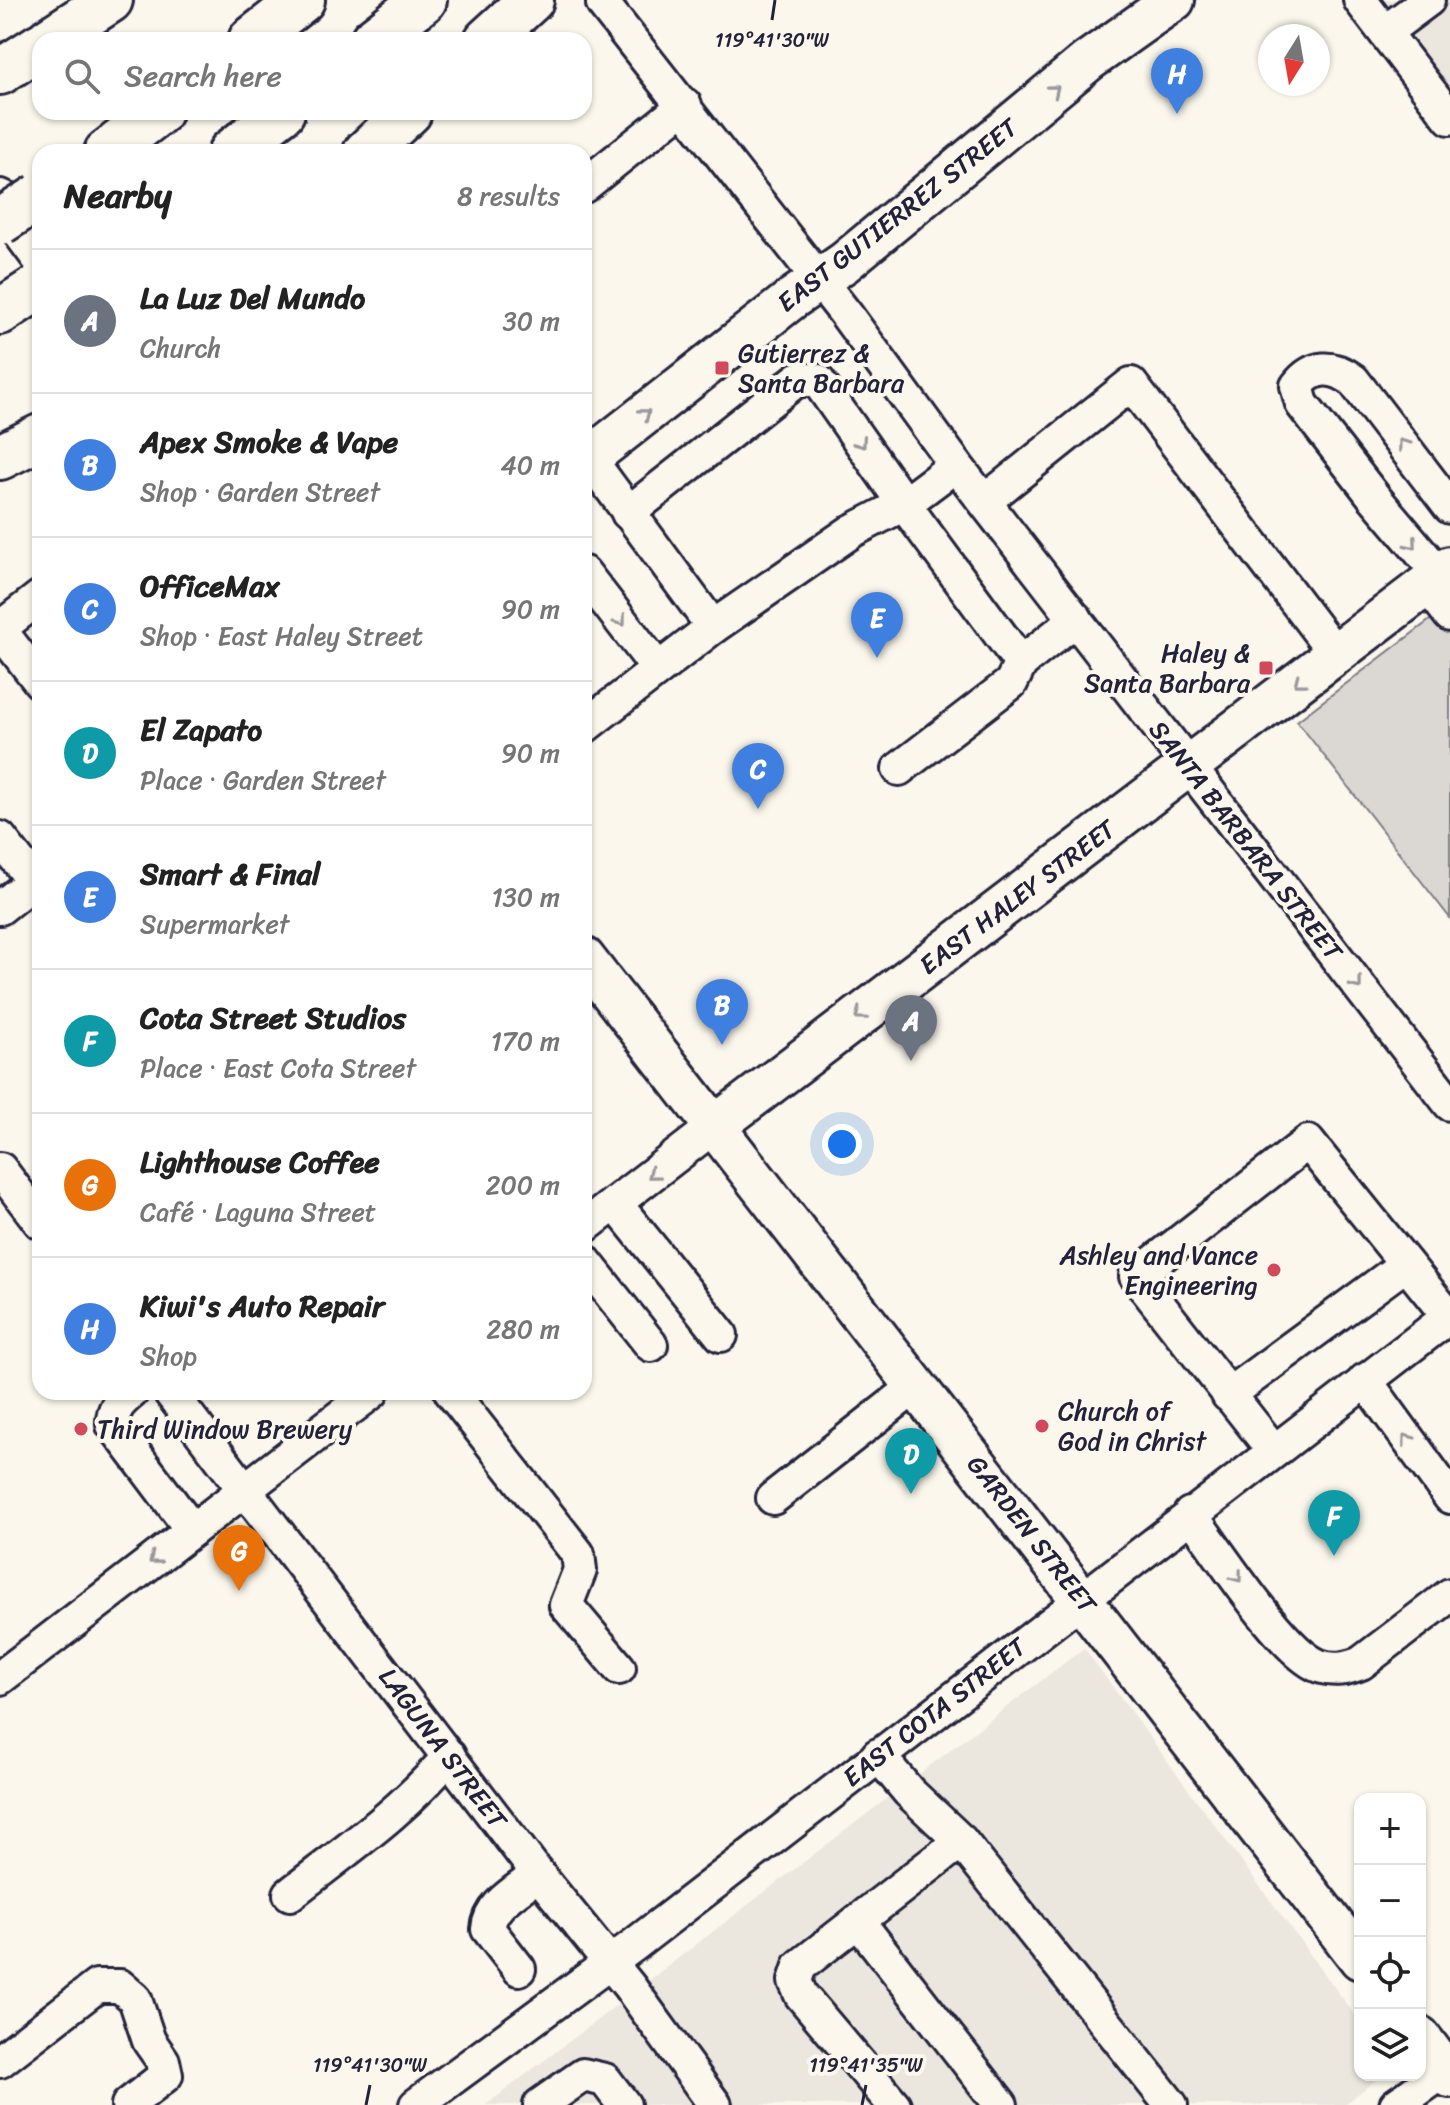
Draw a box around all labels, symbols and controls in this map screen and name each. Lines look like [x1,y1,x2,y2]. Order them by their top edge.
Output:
text: 119°41'30"W [715,23,830,58]
north arrow [1258,24,1330,96]
search box [32,32,592,120]
pin: H [1151,48,1203,114]
text: Search here [124,49,282,103]
icon: search [60,54,104,98]
one-way arrow [1045,85,1059,100]
street label: EAST GUTIERREZ STREET [766,105,1029,324]
text: Nearby [64,166,172,226]
text: 8 results [457,173,560,219]
text: La Luz Del Mundo [140,271,365,325]
text: A [81,298,99,344]
text: 30 m [503,298,560,344]
text: Church [140,325,221,371]
place label: Gutierrez & Santa Barbara [738,330,905,406]
marker: Gutierrez & Santa Barbara [713,359,731,377]
one-way arrow [636,409,651,423]
text: Apex Smoke & Vape [140,415,398,469]
one-way arrow [851,434,866,448]
one-way arrow [1398,439,1413,453]
text: B [82,442,98,488]
text: 40 m [501,442,560,488]
text: Shop · Garden Street [140,469,380,515]
one-way arrow [1402,535,1417,549]
text: OfficeMax [140,559,280,613]
text: C [82,586,98,632]
text: 90 m [501,586,560,632]
pin: E [851,592,903,658]
one-way arrow [612,612,626,627]
text: Shop · East Haley Street [140,613,423,659]
place label: Haley & Santa Barbara [1084,630,1251,706]
marker: Haley & Santa Barbara [1257,659,1275,677]
one-way arrow [1294,672,1308,687]
text: El Zapato [140,703,262,757]
street label: SANTA BARBARA STREET [1137,710,1356,972]
text: D [82,730,98,776]
text: 90 m [501,730,560,776]
pin: C [732,743,784,809]
text: Place · Garden Street [140,757,386,803]
street label: EAST HALEY STREET [909,806,1127,987]
text: Smart & Final [140,847,320,901]
text: E [83,874,97,920]
text: 130 m [491,874,560,920]
text: Supermarket [140,901,289,947]
one-way arrow [1348,975,1362,990]
pin: B [696,979,748,1045]
text: Cota Street Studios [140,991,406,1045]
pin: A [885,995,937,1061]
one-way arrow [854,1006,869,1020]
text: F [83,1018,97,1064]
text: 170 m [491,1018,560,1064]
text: Place · East Cota Street [140,1045,416,1091]
your location [822,1124,862,1164]
text: Lighthouse Coffee [140,1135,380,1189]
text: G [82,1162,98,1208]
text: 200 m [485,1162,560,1208]
one-way arrow [648,1164,662,1179]
text: Café · Laguna Street [140,1189,376,1235]
place label: Ashley and Vance Engineering [1059,1232,1258,1308]
marker: Ashley and Vance Engineering [1265,1261,1283,1279]
text: Kiwi's Auto Repair [140,1279,384,1333]
text: H [81,1306,99,1352]
text: 280 m [486,1306,560,1352]
text: Shop [140,1333,197,1379]
place label: Church of God in Christ [1058,1388,1207,1464]
place label: Third Window Brewery [97,1406,353,1452]
marker: Church of God in Christ [1033,1417,1051,1435]
marker: Third Window Brewery [72,1420,90,1438]
pin: D [885,1428,937,1494]
one-way arrow [1402,1433,1417,1448]
street label: GARDEN STREET [955,1444,1110,1625]
pin: F [1308,1490,1360,1556]
pin: G [213,1525,265,1591]
one-way arrow [148,1549,163,1563]
one-way arrow [1227,1568,1242,1583]
street label: EAST COTA STREET [832,1624,1038,1799]
street label: LAGUNA STREET [367,1657,520,1840]
map controls [1354,1793,1426,2081]
button: + [1354,1793,1426,1865]
button: − [1354,1865,1426,1937]
button: locate [1354,1937,1426,2009]
button: layers [1354,2009,1426,2081]
text: 119°41'30"W [313,2048,428,2083]
text: 119°41'35"W [809,2048,923,2083]

